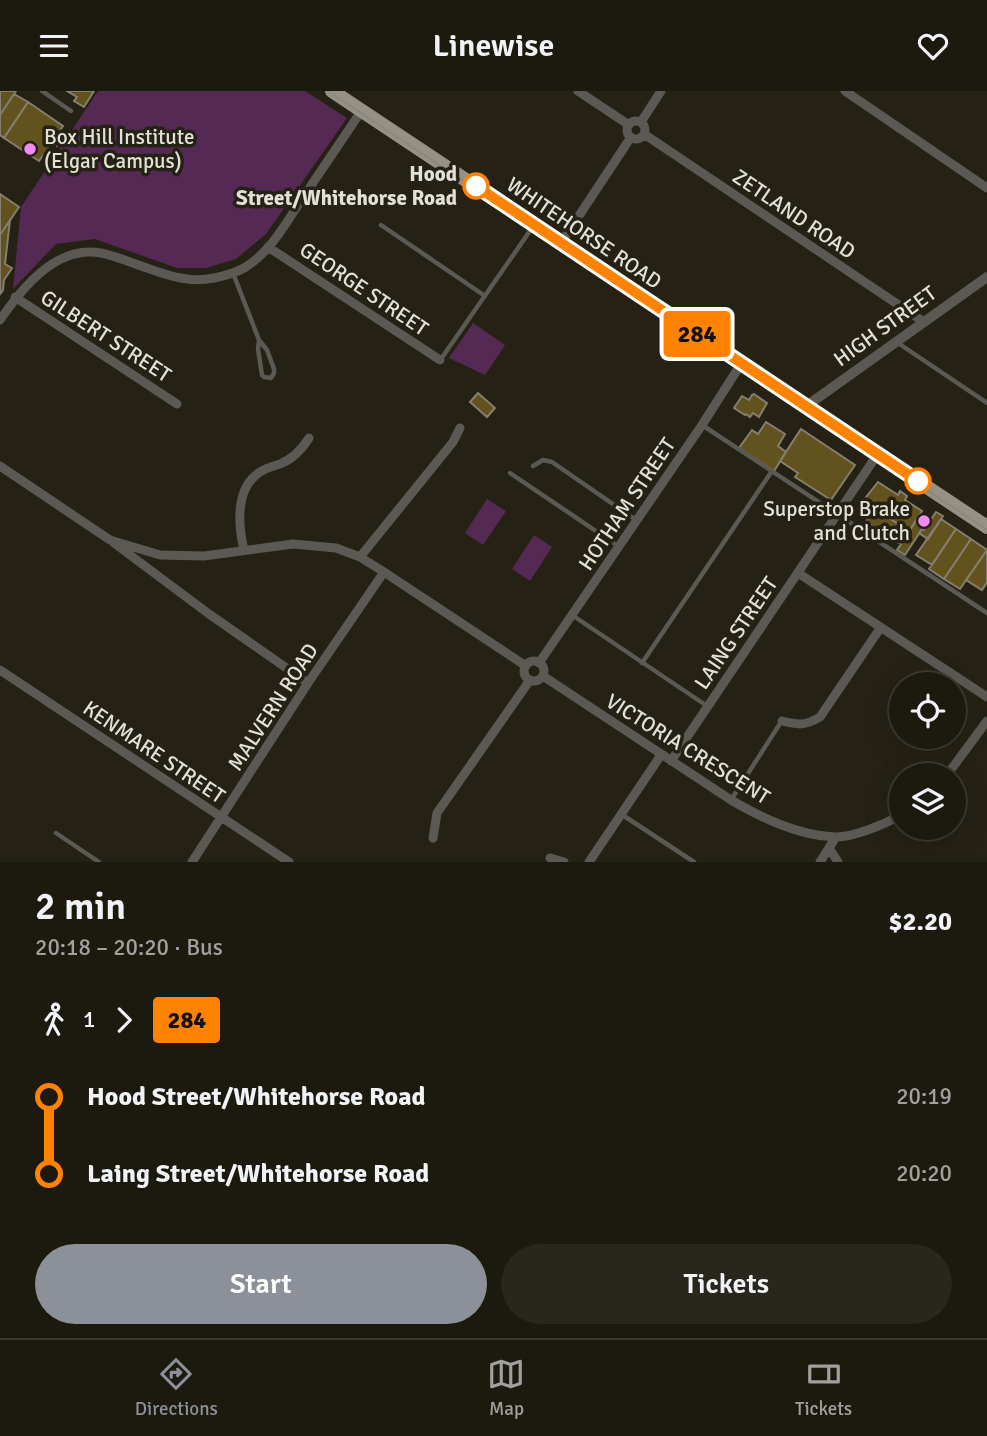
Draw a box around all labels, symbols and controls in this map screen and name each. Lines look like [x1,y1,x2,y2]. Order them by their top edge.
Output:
text: Linewise [433,26,554,65]
icon: menu [35,27,73,65]
icon: heart [914,27,952,65]
place label: Box Hill Institute (Elgar Campus) [44,124,195,174]
marker: Box Hill Institute (Elgar Campus) [22,141,38,157]
place label: Hood Street/Whitehorse Road [236,161,457,211]
street label: ZETLAND ROAD [728,163,860,265]
street label: WHITEHORSE ROAD [502,171,666,295]
marker: Hood Street/Whitehorse Road [463,173,489,199]
street label: GEORGE STREET [295,236,434,342]
street label: HIGH STREET [829,280,942,372]
street label: GILBERT STREET [36,284,177,388]
line badge: 284 [657,311,737,357]
text: 284 [678,319,716,349]
street label: HOTHAM STREET [573,432,681,575]
unlabelled marker [905,468,931,494]
place label: Superstop Brake and Clutch [763,496,910,546]
marker: Superstop Brake and Clutch [916,513,932,529]
street label: LAING STREET [689,571,784,694]
street label: MALVERN ROAD [222,638,324,776]
map controls [889,672,966,840]
button: locate [889,672,966,749]
street label: VICTORIA CRESCENT [601,688,775,810]
street label: KENMARE STREET [78,695,231,809]
button: layers [889,763,966,840]
text: 2 min [35,883,126,930]
text: $2.20 [888,906,952,938]
text: 20:18 – 20:20 · Bus [35,933,223,962]
icon: walk [35,1001,73,1039]
icon: forward [105,1001,143,1039]
text: 1 [83,1005,95,1034]
text: 284 [167,1005,206,1035]
text: Hood Street/Whitehorse Road [87,1081,425,1113]
text: 20:19 [896,1082,952,1111]
text: Laing Street/Whitehorse Road [87,1158,429,1190]
text: 20:20 [896,1159,952,1188]
button: Start [35,1244,487,1324]
button: Tickets [501,1244,952,1324]
tab: Directions [135,1355,218,1421]
tab: Map [487,1355,525,1421]
tab: Tickets [795,1355,852,1421]

